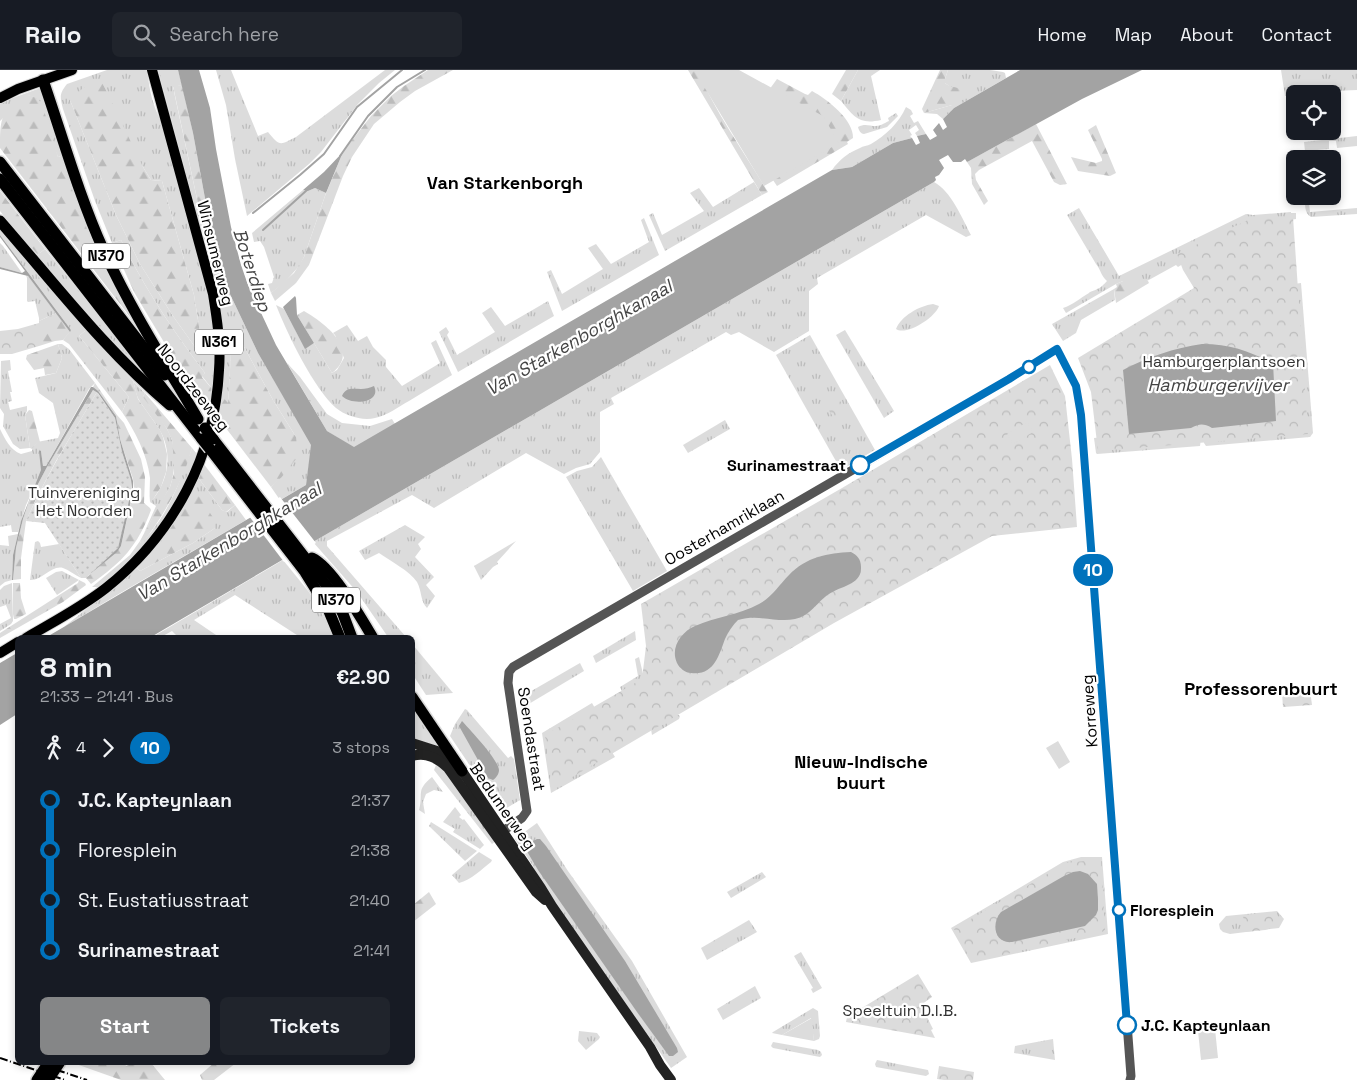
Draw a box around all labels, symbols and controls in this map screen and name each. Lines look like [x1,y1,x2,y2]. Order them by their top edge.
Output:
search box [112,12,462,57]
text: Railo [25,19,82,50]
icon: search [130,21,158,49]
text: Search here [170,22,279,47]
text: Home [1038,23,1087,46]
text: Map [1115,23,1152,46]
text: About [1180,23,1234,46]
text: Contact [1262,23,1332,46]
map controls [1286,85,1341,205]
button: locate [1286,85,1341,140]
button: layers [1286,150,1341,205]
district label: Van Starkenborgh [427,171,583,194]
street label: Winsumerweg [192,198,239,308]
water label: Boterdiep [228,225,277,316]
road number: N370 [82,244,130,268]
water label: Van Starkenborghkanaal [481,273,678,400]
road number: N361 [195,330,243,354]
street label: Noordzeeweg [153,339,234,435]
park label: Hamburgerplantsoen [1142,351,1306,372]
unlabelled marker [1022,360,1036,374]
water label: Hamburgervijver [1147,373,1291,396]
place label: Surinamestraat [727,455,846,476]
marker: Surinamestraat [850,455,870,475]
water label: Van Starkenborghkanaal [132,476,328,606]
park label: Tuinvereniging Het Noorden [28,482,140,521]
street label: Oosterhamriklaan [661,485,788,570]
line badge: 10 [1070,554,1116,586]
text: 10 [1083,558,1103,581]
road number: N370 [312,588,360,612]
text: 8 min [40,649,113,685]
text: €2.90 [336,665,390,690]
street label: Korreweg [1076,674,1103,748]
district label: Professorenbuurt [1184,677,1338,700]
text: 21:33 – 21:41 · Bus [40,686,173,707]
street label: Soendastraat [513,686,550,793]
icon: walk [40,734,68,762]
icon: forward [94,734,122,762]
text: 10 [140,736,160,759]
text: 4 [76,737,86,758]
text: 3 stops [332,737,390,758]
district label: Nieuw-Indische buurt [794,750,928,794]
street label: Bedumerweg [465,759,540,854]
text: J.C. Kapteynlaan [78,788,232,813]
text: 21:37 [351,790,390,811]
text: Floresplein [78,838,177,863]
text: 21:38 [350,840,390,861]
text: St. Eustatiusstraat [78,888,249,913]
text: 21:40 [349,890,390,911]
place label: Floresplein [1130,900,1214,921]
marker: Floresplein [1112,903,1126,917]
text: Surinamestraat [78,938,219,963]
text: 21:41 [353,940,390,961]
button: Start [40,997,210,1055]
button: Tickets [220,997,390,1055]
park label: Speeltuin D.I.B. [843,1000,957,1021]
marker: J.C. Kapteynlaan [1117,1015,1137,1035]
place label: J.C. Kapteynlaan [1141,1015,1271,1036]

